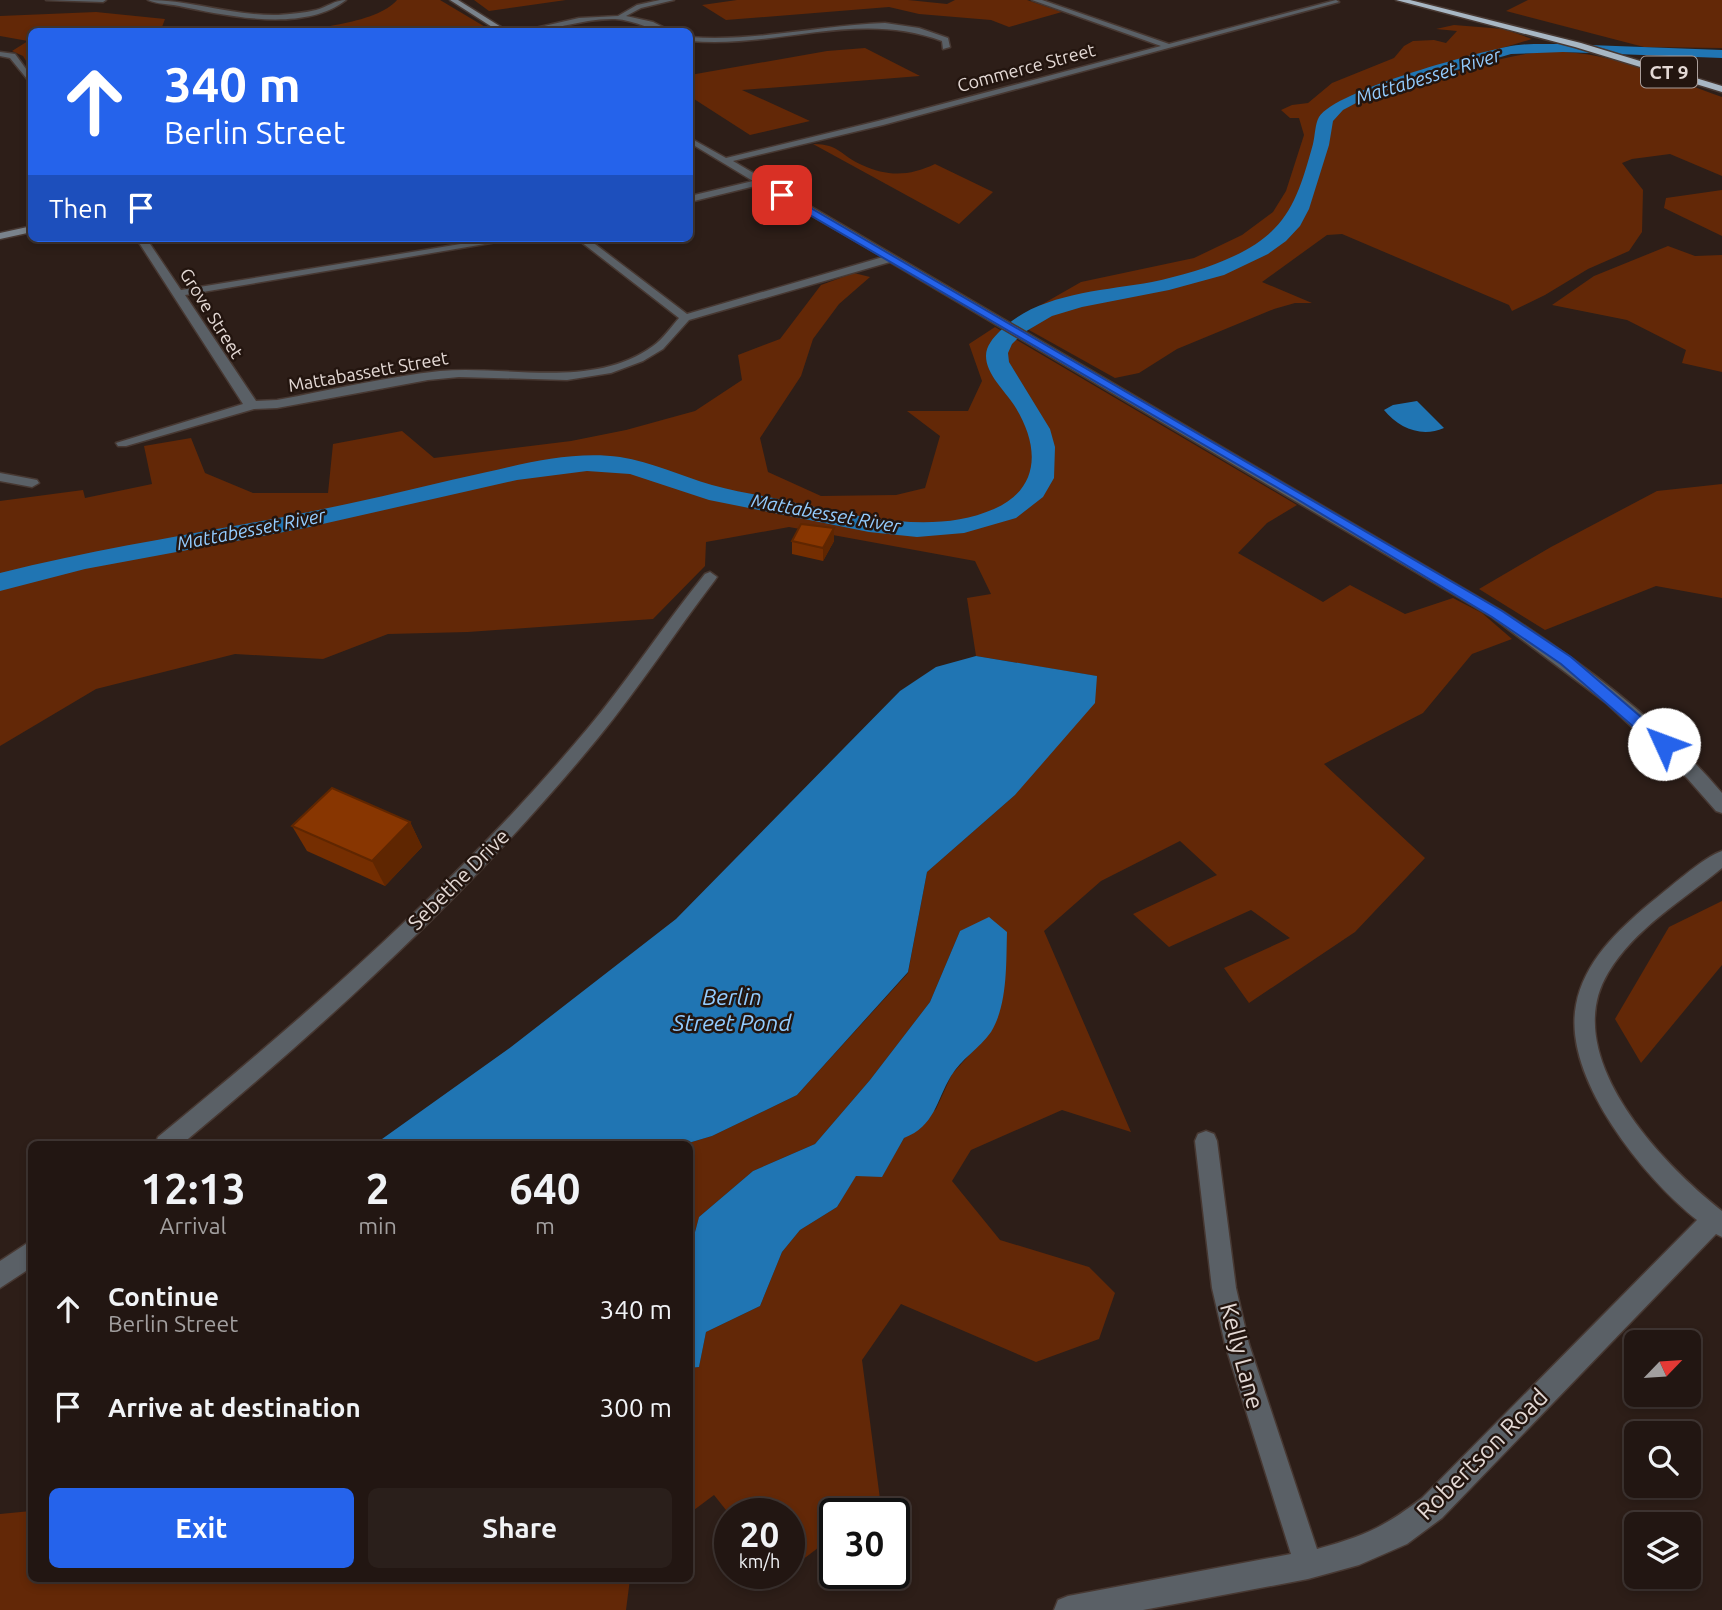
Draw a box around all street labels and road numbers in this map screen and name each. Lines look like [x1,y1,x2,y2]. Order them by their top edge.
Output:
street label: Commerce Street [955,39,1097,95]
road number: CT 9 [1641,57,1697,88]
street label: Grove Street [176,264,248,362]
street label: Mattabassett Street [286,347,450,395]
street label: Sebethe Drive [403,824,513,934]
street label: Kelly Lane [1215,1300,1269,1412]
street label: Robertson Road [1411,1383,1553,1525]

